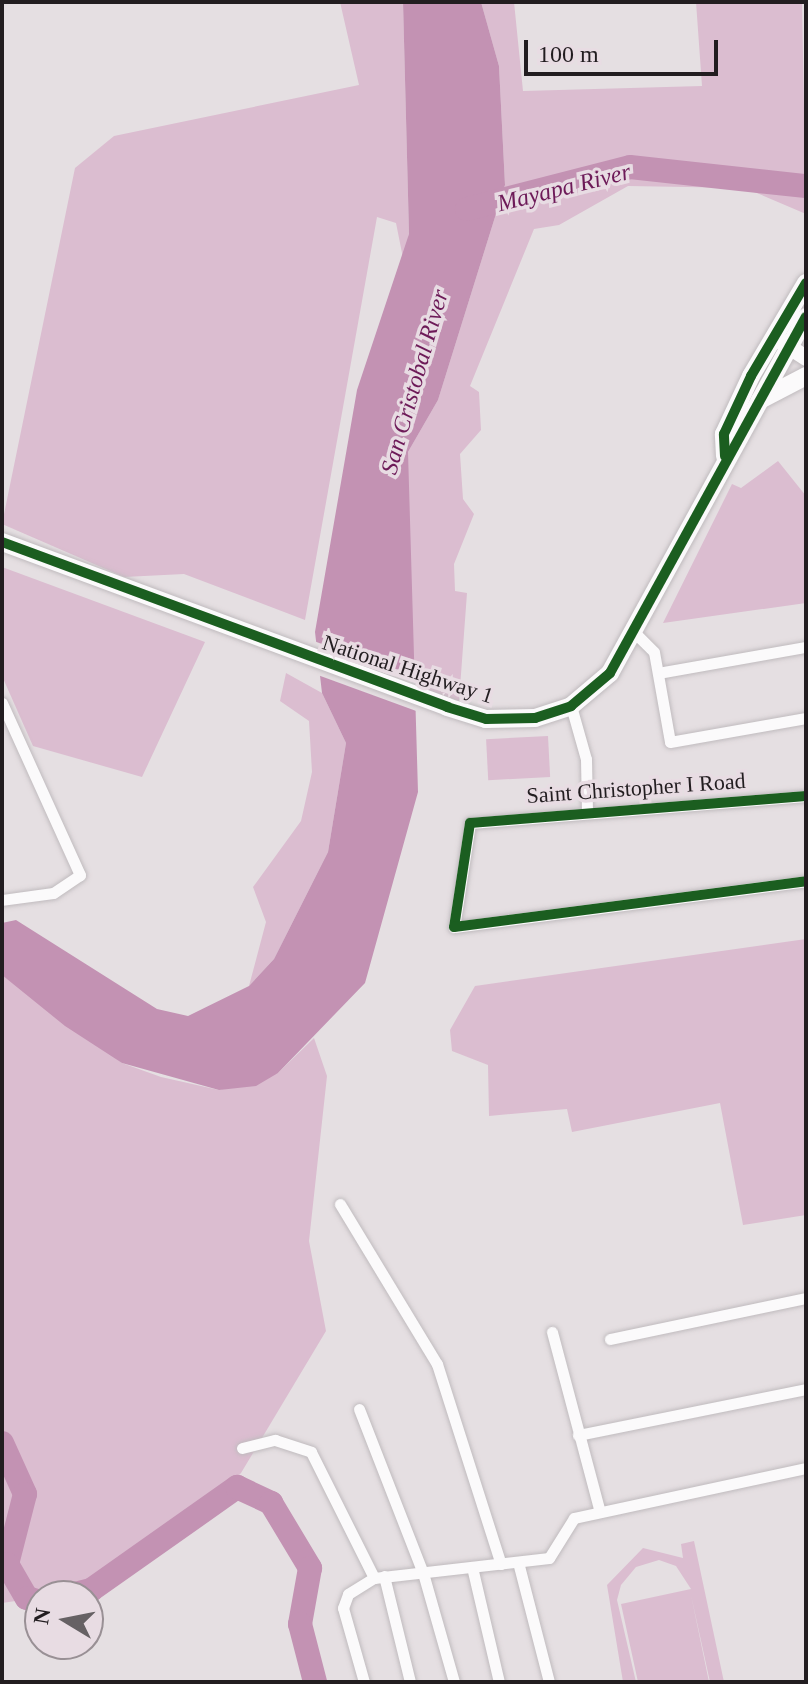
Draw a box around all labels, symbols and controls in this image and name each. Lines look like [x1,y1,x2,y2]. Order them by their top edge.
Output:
scale bar [528,24,722,74]
text: 100 m [538,41,599,67]
water label: Mayapa River [494,158,634,218]
water label: San Cristobal River [375,286,455,478]
street label: National Highway 1 [319,629,497,709]
street label: Saint Christopher I Road [526,767,746,809]
north arrow [24,1580,104,1660]
text: N [28,1606,56,1626]

